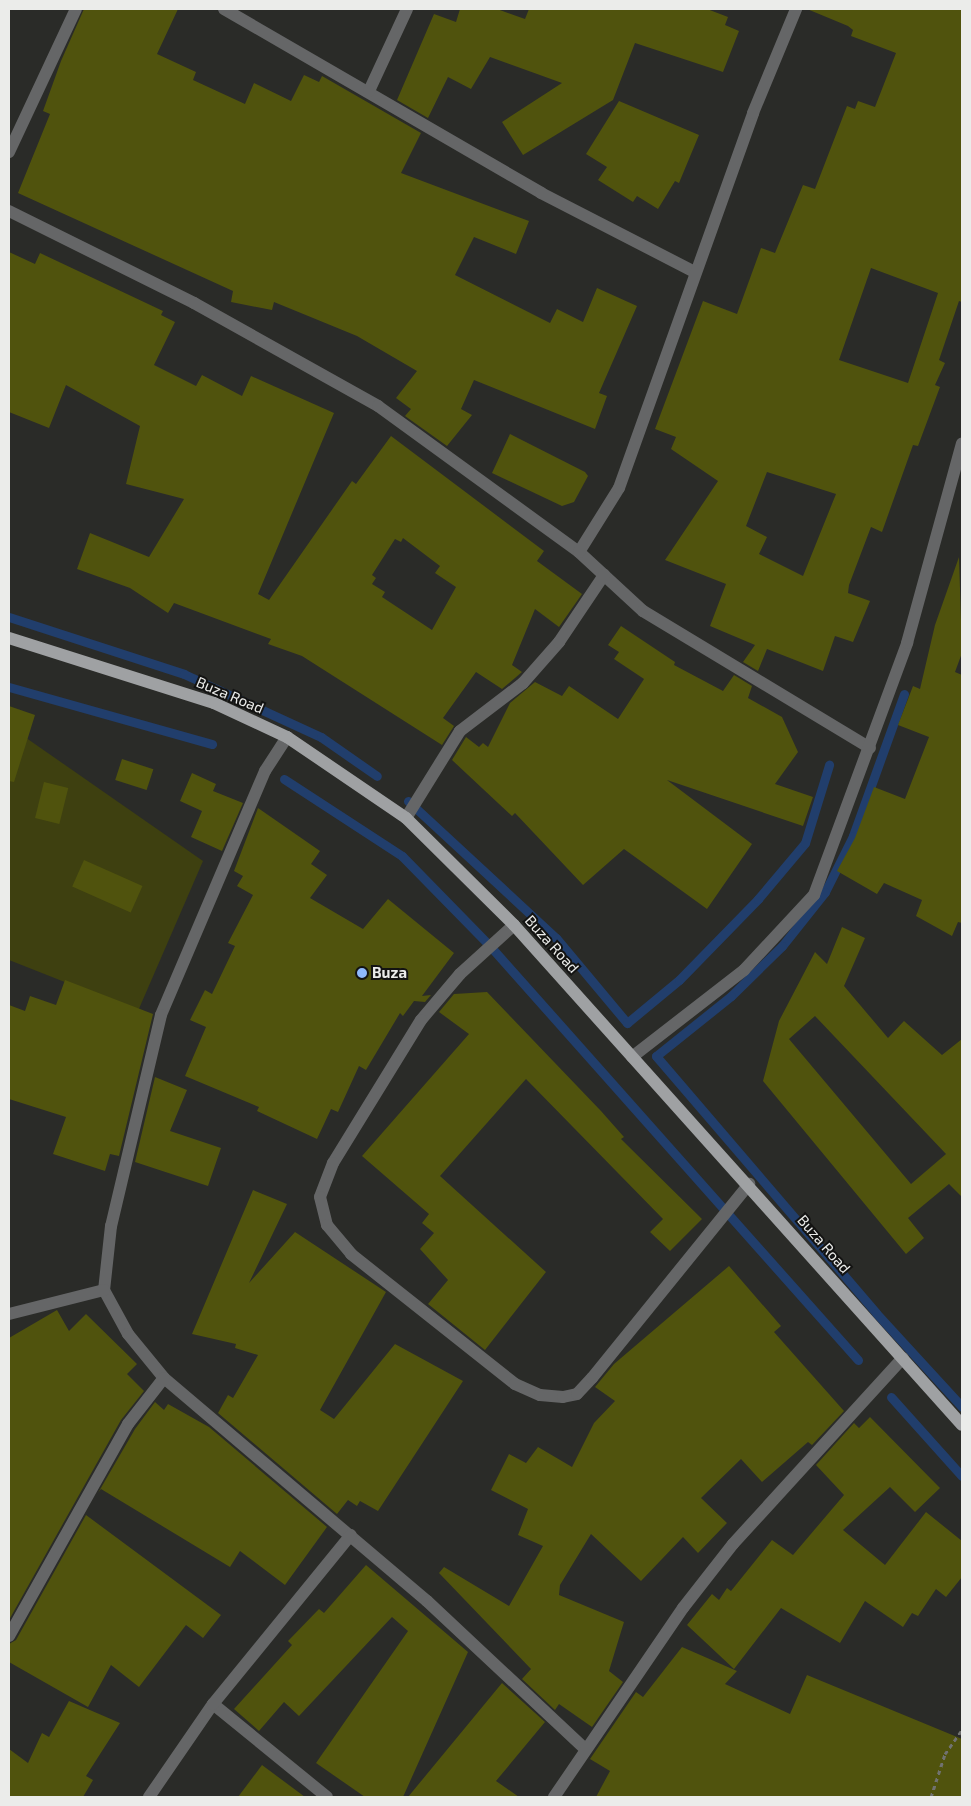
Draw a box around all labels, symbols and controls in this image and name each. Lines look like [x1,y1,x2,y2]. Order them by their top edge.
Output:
street label: Buza Road [194,673,266,717]
street label: Buza Road [521,911,583,977]
place label: Buza [372,964,407,982]
marker: Buza [356,967,368,979]
street label: Buza Road [794,1211,854,1277]

